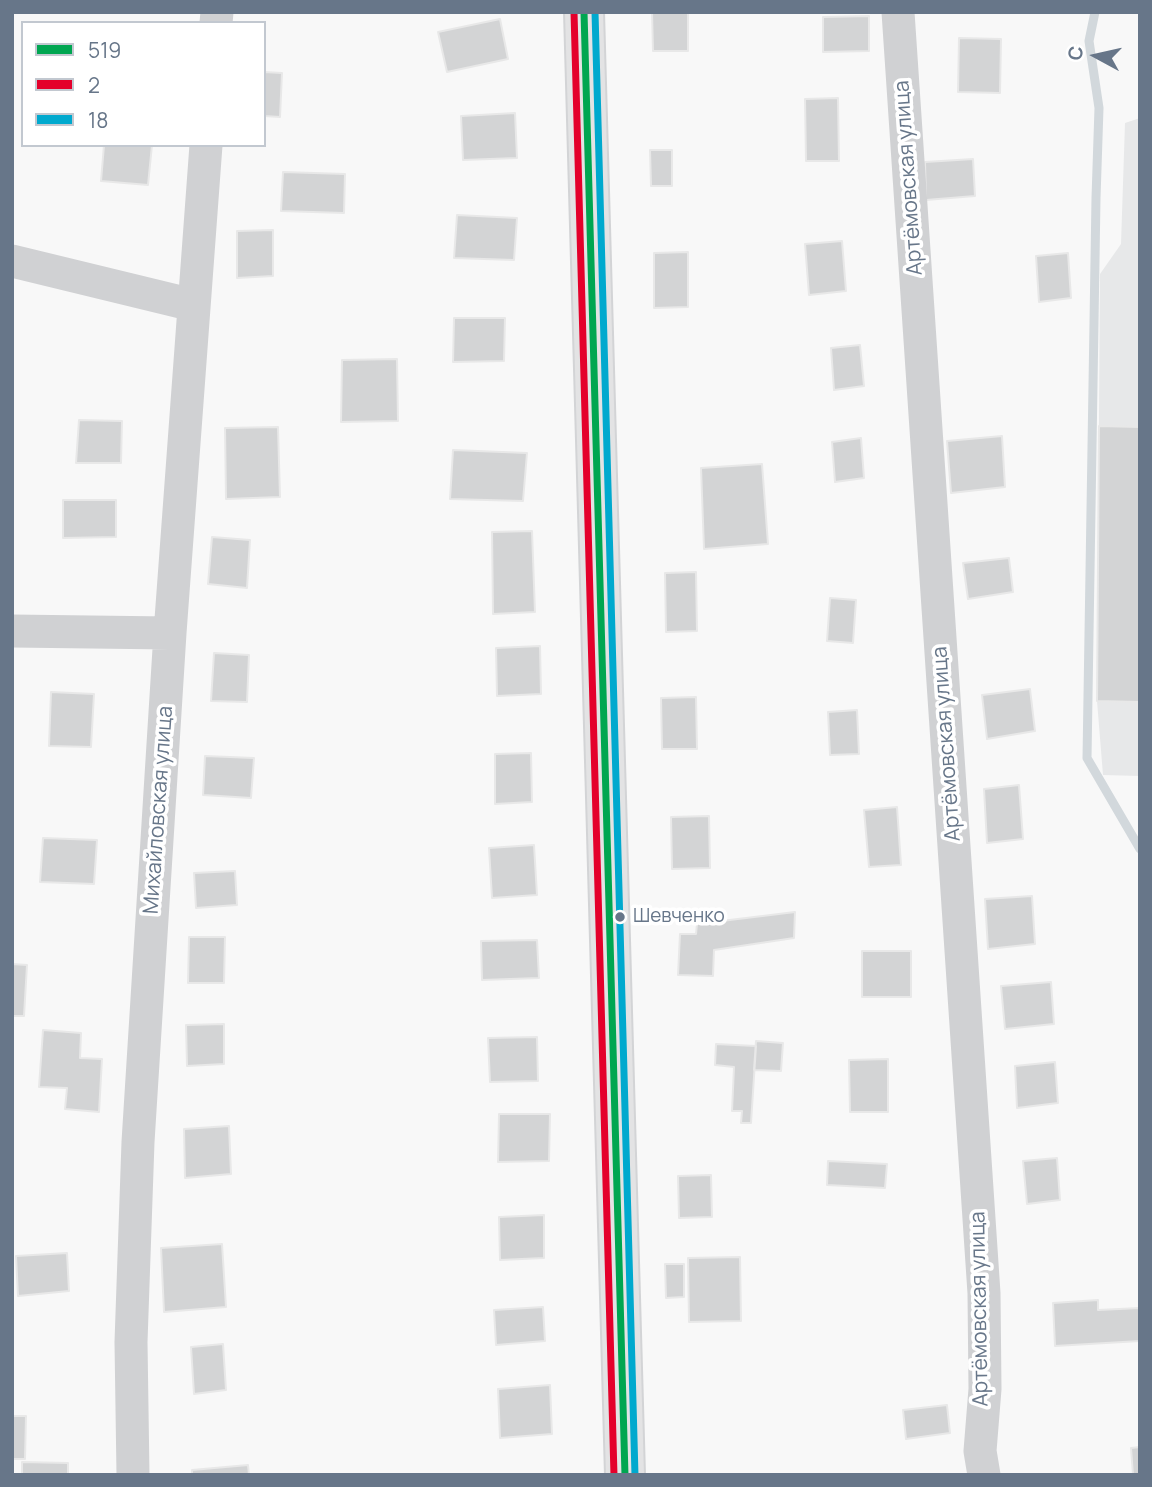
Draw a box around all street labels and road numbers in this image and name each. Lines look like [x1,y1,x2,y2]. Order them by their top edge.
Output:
street label: Артёмовская улица [890,80,928,276]
street label: Артёмовская улица [928,646,966,842]
street label: Михайловская улица [139,705,179,915]
street label: Артёмовская улица [966,1211,994,1407]

